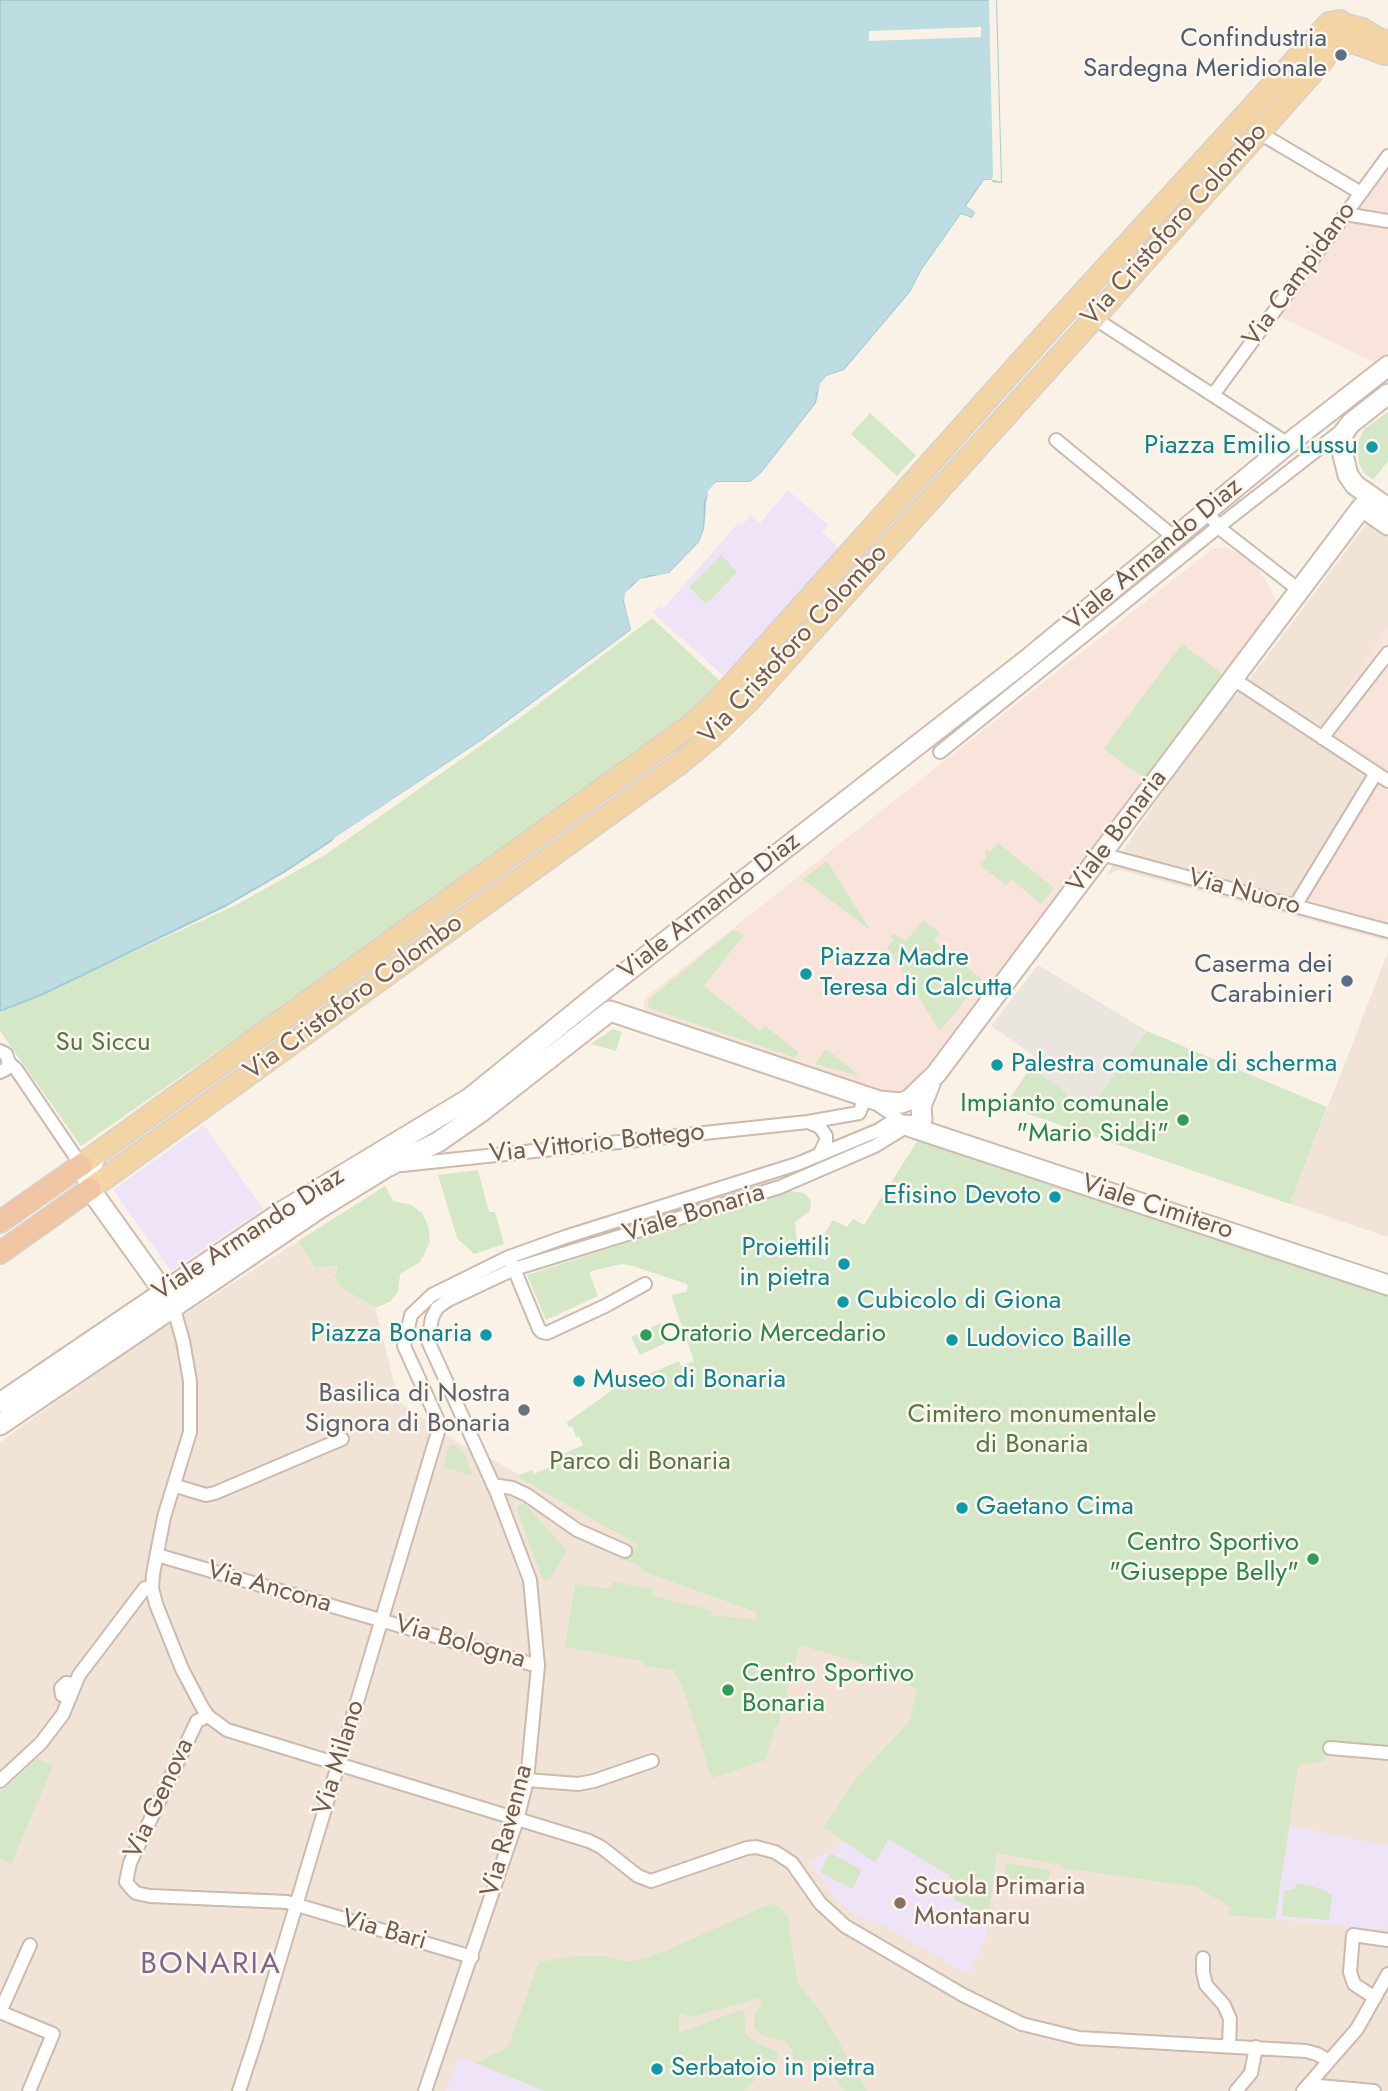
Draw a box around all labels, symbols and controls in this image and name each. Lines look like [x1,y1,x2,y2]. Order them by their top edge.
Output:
place label: Confindustria Sardegna Meridionale [1083,24,1327,86]
marker: Confindustria Sardegna Meridionale [1333,47,1349,63]
street label: Via Cristoforo Colombo [1076,117,1274,333]
street label: Via Campidano [1237,196,1363,354]
place label: Piazza Emilio Lussu [1144,431,1358,463]
marker: Piazza Emilio Lussu [1364,439,1380,455]
street label: Viale Armando Diaz [1059,472,1249,638]
street label: Via Cristoforo Colombo [693,538,895,752]
street label: Viale Bonaria [1061,764,1175,900]
street label: Viale Armando Diaz [613,826,807,988]
street label: Via Nuoro [1184,863,1304,923]
street label: Via Cristoforo Colombo [239,908,469,1088]
place label: Piazza Madre Teresa di Calcutta [820,943,1012,1004]
place label: Caserma dei Carabinieri [1194,950,1333,1012]
marker: Piazza Madre Teresa di Calcutta [798,966,814,982]
marker: Caserma dei Carabinieri [1339,973,1355,989]
park label: Su Siccu [55,1028,151,1060]
place label: Palestra comunale di scherma [1011,1049,1337,1081]
marker: Palestra comunale di scherma [989,1057,1005,1073]
place label: Impianto comunale "Mario Siddi" [960,1089,1169,1150]
marker: Impianto comunale "Mario Siddi" [1175,1112,1191,1128]
street label: Via Vittorio Bottego [488,1117,706,1171]
street label: Viale Armando Diaz [147,1162,351,1308]
street label: Viale Cimitero [1077,1169,1237,1247]
street label: Viale Bonaria [619,1178,769,1250]
place label: Efisino Devoto [883,1181,1041,1213]
marker: Efisino Devoto [1047,1189,1063,1205]
place label: Proiettili in pietra [739,1233,830,1294]
marker: Proiettili in pietra [836,1256,852,1272]
place label: Cubicolo di Giona [857,1286,1061,1318]
marker: Cubicolo di Giona [835,1294,851,1310]
place label: Piazza Bonaria [310,1319,472,1351]
place label: Oratorio Mercedario [660,1319,886,1351]
place label: Ludovico Baille [966,1324,1131,1356]
marker: Piazza Bonaria [478,1327,494,1343]
marker: Oratorio Mercedario [638,1327,654,1343]
marker: Ludovico Baille [944,1332,960,1348]
place label: Museo di Bonaria [593,1365,786,1397]
marker: Museo di Bonaria [571,1373,587,1389]
place label: Basilica di Nostra Signora di Bonaria [305,1379,510,1440]
park label: Cimitero monumentale di Bonaria [908,1400,1156,1462]
marker: Basilica di Nostra Signora di Bonaria [516,1402,532,1418]
park label: Parco di Bonaria [549,1447,731,1479]
place label: Gaetano Cima [976,1492,1134,1524]
marker: Gaetano Cima [954,1500,970,1516]
place label: Centro Sportivo "Giuseppe Belly" [1109,1528,1299,1590]
marker: Centro Sportivo "Giuseppe Belly" [1305,1551,1321,1567]
street label: Via Ancona [203,1555,335,1621]
street label: Via Bologna [391,1610,529,1676]
place label: Centro Sportivo Bonaria [742,1659,914,1720]
marker: Centro Sportivo Bonaria [720,1682,736,1698]
street label: Via Milano [308,1697,372,1819]
street label: Via Genova [119,1734,201,1864]
street label: Via Ravenna [475,1762,541,1900]
place label: Scuola Primaria Montanaru [914,1872,1085,1934]
marker: Scuola Primaria Montanaru [892,1895,908,1911]
street label: Via Bari [338,1904,430,1958]
district label: BONARIA [141,1948,281,1984]
place label: Serbatoio in pietra [671,2053,875,2085]
marker: Serbatoio in pietra [649,2061,665,2077]

